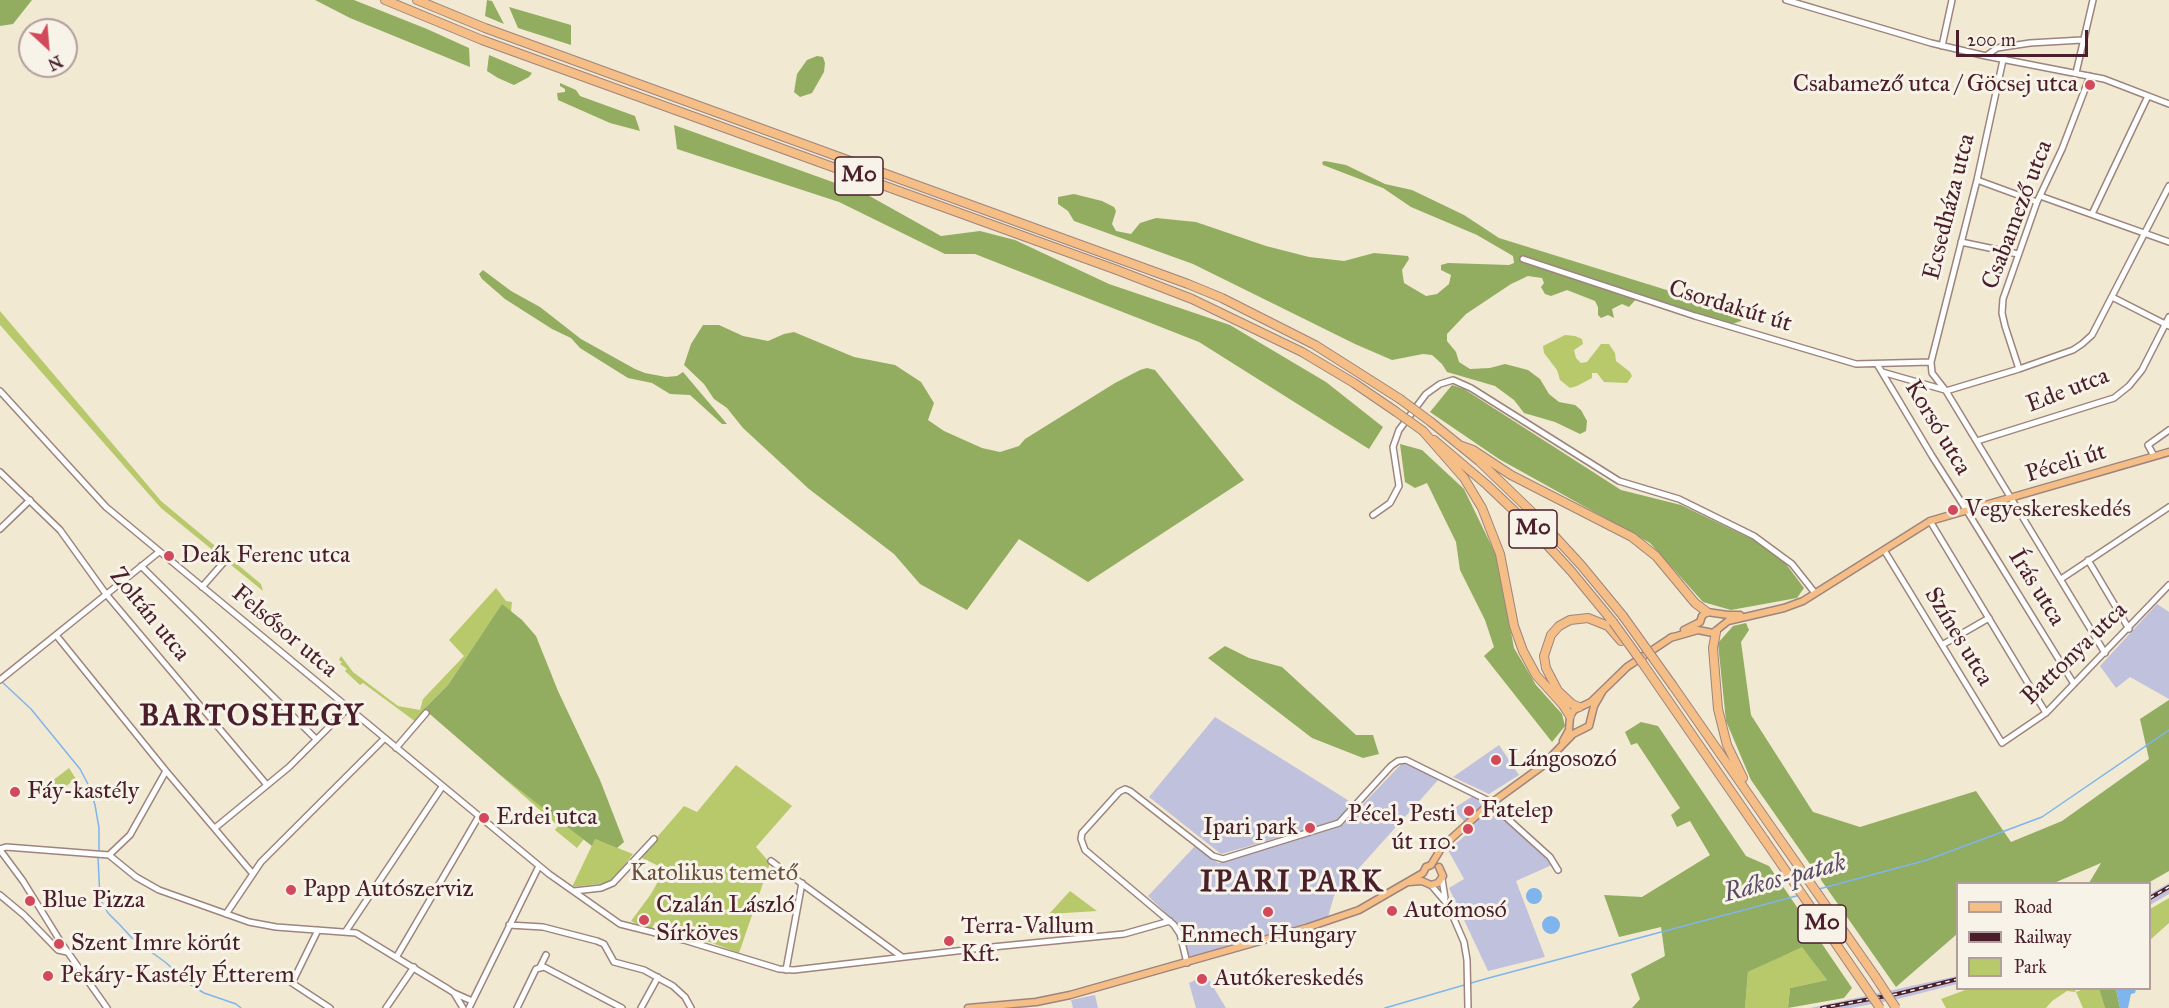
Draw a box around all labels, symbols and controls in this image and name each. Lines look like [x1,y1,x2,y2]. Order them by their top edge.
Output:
north arrow [18,18,78,78]
scale bar [1959,18,2091,56]
text: 200 m [1967,29,2016,51]
text: N [45,51,66,74]
place label: Csabamező utca / Göcsej utca [1793,71,2078,99]
marker: Csabamező utca / Göcsej utca [2083,78,2097,92]
street label: Ecsedháza utca [1918,131,1982,283]
street label: Csabamező utca [1976,136,2060,294]
road number: M0 [835,157,883,195]
street label: Csordakút út [1665,275,1795,339]
street label: Ede utca [2023,362,2113,420]
street label: Korsó utca [1897,375,1977,481]
street label: Péceli út [2022,438,2110,490]
place label: Vegyeskereskedés [1965,496,2131,524]
marker: Vegyeskereskedés [1946,503,1960,517]
road number: M0 [1509,510,1557,548]
place label: Deák Ferenc utca [181,542,350,570]
street label: Írás utca [2001,544,2071,632]
marker: Deák Ferenc utca [162,549,176,563]
street label: Zoltán utca [103,562,195,668]
street label: Felsősor utca [225,579,343,685]
street label: Színes utca [1917,582,1999,692]
street label: Battonya utca [2016,596,2134,712]
district label: BARTOSHEGY [140,700,364,736]
place label: Lángosozó [1508,746,1617,774]
marker: Lángosozó [1489,753,1503,767]
place label: Fáy-kastély [27,778,139,806]
marker: Fáy-kastély [8,785,22,799]
place label: Fatelep [1481,797,1553,825]
place label: Pécel, Pesti út 110. [1348,801,1456,857]
place label: Erdei utca [496,804,597,832]
marker: Fatelep [1462,804,1476,818]
marker: Erdei utca [477,811,491,825]
place label: Ipari park [1203,814,1298,842]
marker: Ipari park [1303,821,1317,835]
marker: Pécel, Pesti út 110. [1461,822,1475,836]
water label: Rákos-patak [1720,848,1850,910]
park label: Katolikus temető [630,860,798,888]
district label: IPARI PARK [1200,866,1384,902]
place label: Papp Autószerviz [303,876,474,904]
legend [1956,882,2151,990]
marker: Papp Autószerviz [284,883,298,897]
place label: Blue Pizza [42,887,145,915]
place label: Czalán László Sírköves [656,892,795,948]
marker: Blue Pizza [23,894,37,908]
text: Road [2014,896,2052,918]
place label: Autómosó [1404,897,1507,925]
marker: Autómosó [1385,904,1399,918]
marker: Enmech Hungary [1261,905,1275,919]
road number: M0 [1798,905,1846,943]
marker: Czalán László Sírköves [637,913,651,927]
place label: Terra-Vallum Kft. [961,913,1094,969]
place label: Enmech Hungary [1180,922,1356,950]
text: Railway [2014,926,2071,948]
place label: Szent Imre körút [71,930,240,958]
marker: Terra-Vallum Kft. [942,934,956,948]
marker: Szent Imre körút [52,937,66,951]
text: Park [2014,956,2047,978]
place label: Pekáry-Kastély Étterem [60,962,295,990]
place label: Autókereskedés [1214,965,1364,993]
marker: Pekáry-Kastély Étterem [41,969,55,983]
marker: Autókereskedés [1195,972,1209,986]

